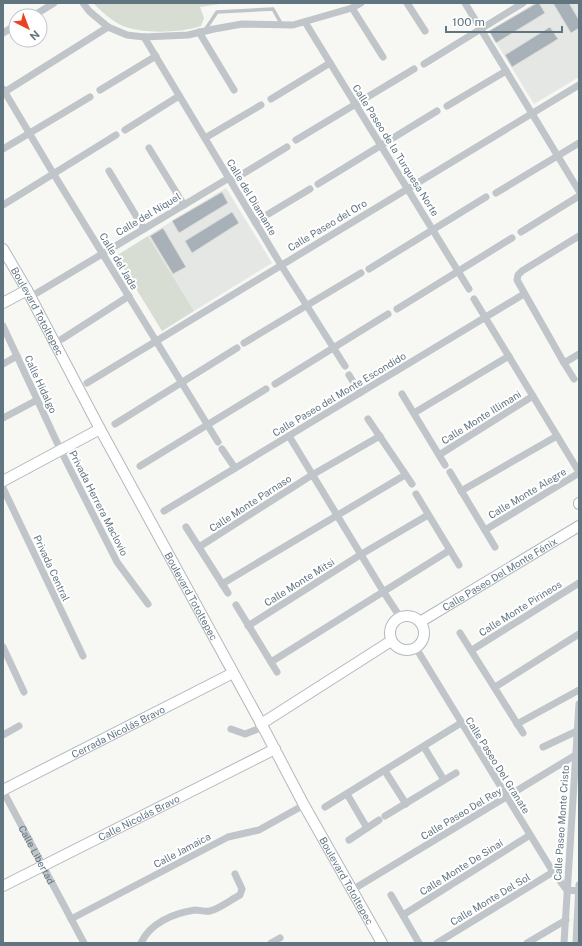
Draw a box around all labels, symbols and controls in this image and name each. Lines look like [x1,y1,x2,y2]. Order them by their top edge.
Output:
north arrow [8,8,48,48]
scale bar [446,8,562,34]
text: 100 m [452,15,485,29]
text: N [27,28,42,43]
street label: Calle Paseo de la Turquesa Norte [350,82,442,218]
street label: Calle del Diamante [224,157,280,238]
street label: Calle del Níquel [113,190,183,238]
street label: Calle Paseo del Oro [285,196,369,253]
street label: Calle del Jade [97,230,141,292]
street label: Boulevard Totoltepec [9,265,66,357]
street label: Calle Paseo del Monte Escondido [270,349,408,439]
street label: Calle Hidalgo [22,353,60,415]
street label: Calle Monte Illimani [439,388,523,446]
street label: Privada Herrera Maclovio [67,448,131,558]
street label: Calle Monte Alegre [486,465,569,521]
street label: Calle Monte Parnaso [207,472,294,534]
street label: Privada Central [31,533,73,603]
street label: Calle Paseo Del Monte Fénix [440,535,559,613]
street label: Boulevard Totoltepec [162,550,220,642]
street label: Calle Monte Mitsi [262,556,336,608]
street label: Calle Monte Pirineos [476,578,564,638]
street label: Cerrada Nicolás Bravo [69,703,167,760]
street label: Calle Paseo Del Granate [463,714,533,816]
street label: Calle Paseo Monte Cristo [551,764,571,881]
street label: Calle Paseo Del Rey [418,784,504,842]
street label: Calle Nicolás Bravo [96,792,182,843]
street label: Calle Libertad [16,823,57,886]
street label: Calle Jamaica [151,830,213,870]
street label: Boulevard Totoltepec [317,835,376,926]
street label: Calle Monte De Sinaí [417,836,505,897]
street label: Calle Monte Del Sol [448,870,532,928]

